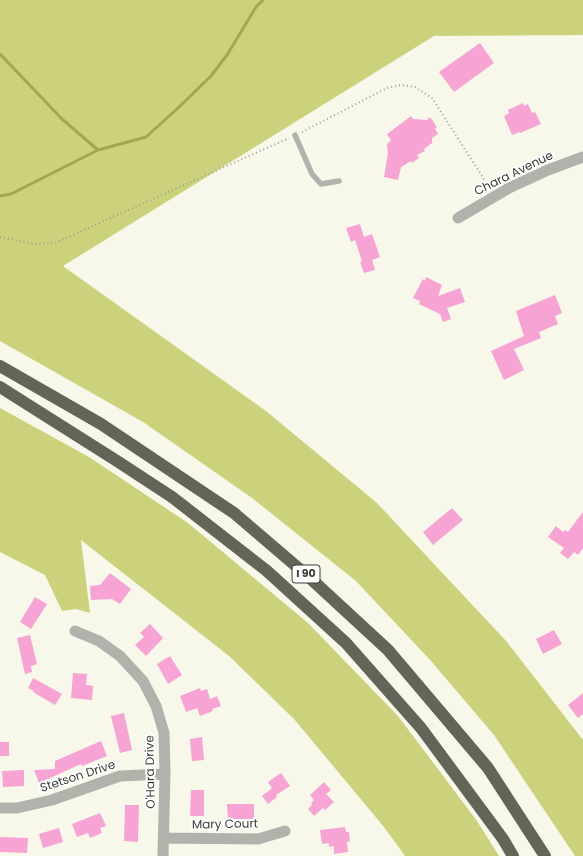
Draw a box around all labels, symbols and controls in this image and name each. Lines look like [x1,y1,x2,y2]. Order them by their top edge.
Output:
street label: Chara Avenue [472,149,556,199]
road number: I 90 [292,565,320,583]
street label: O'Hara Drive [143,735,159,809]
street label: Stetson Drive [39,758,117,796]
street label: Mary Court [192,817,258,833]

